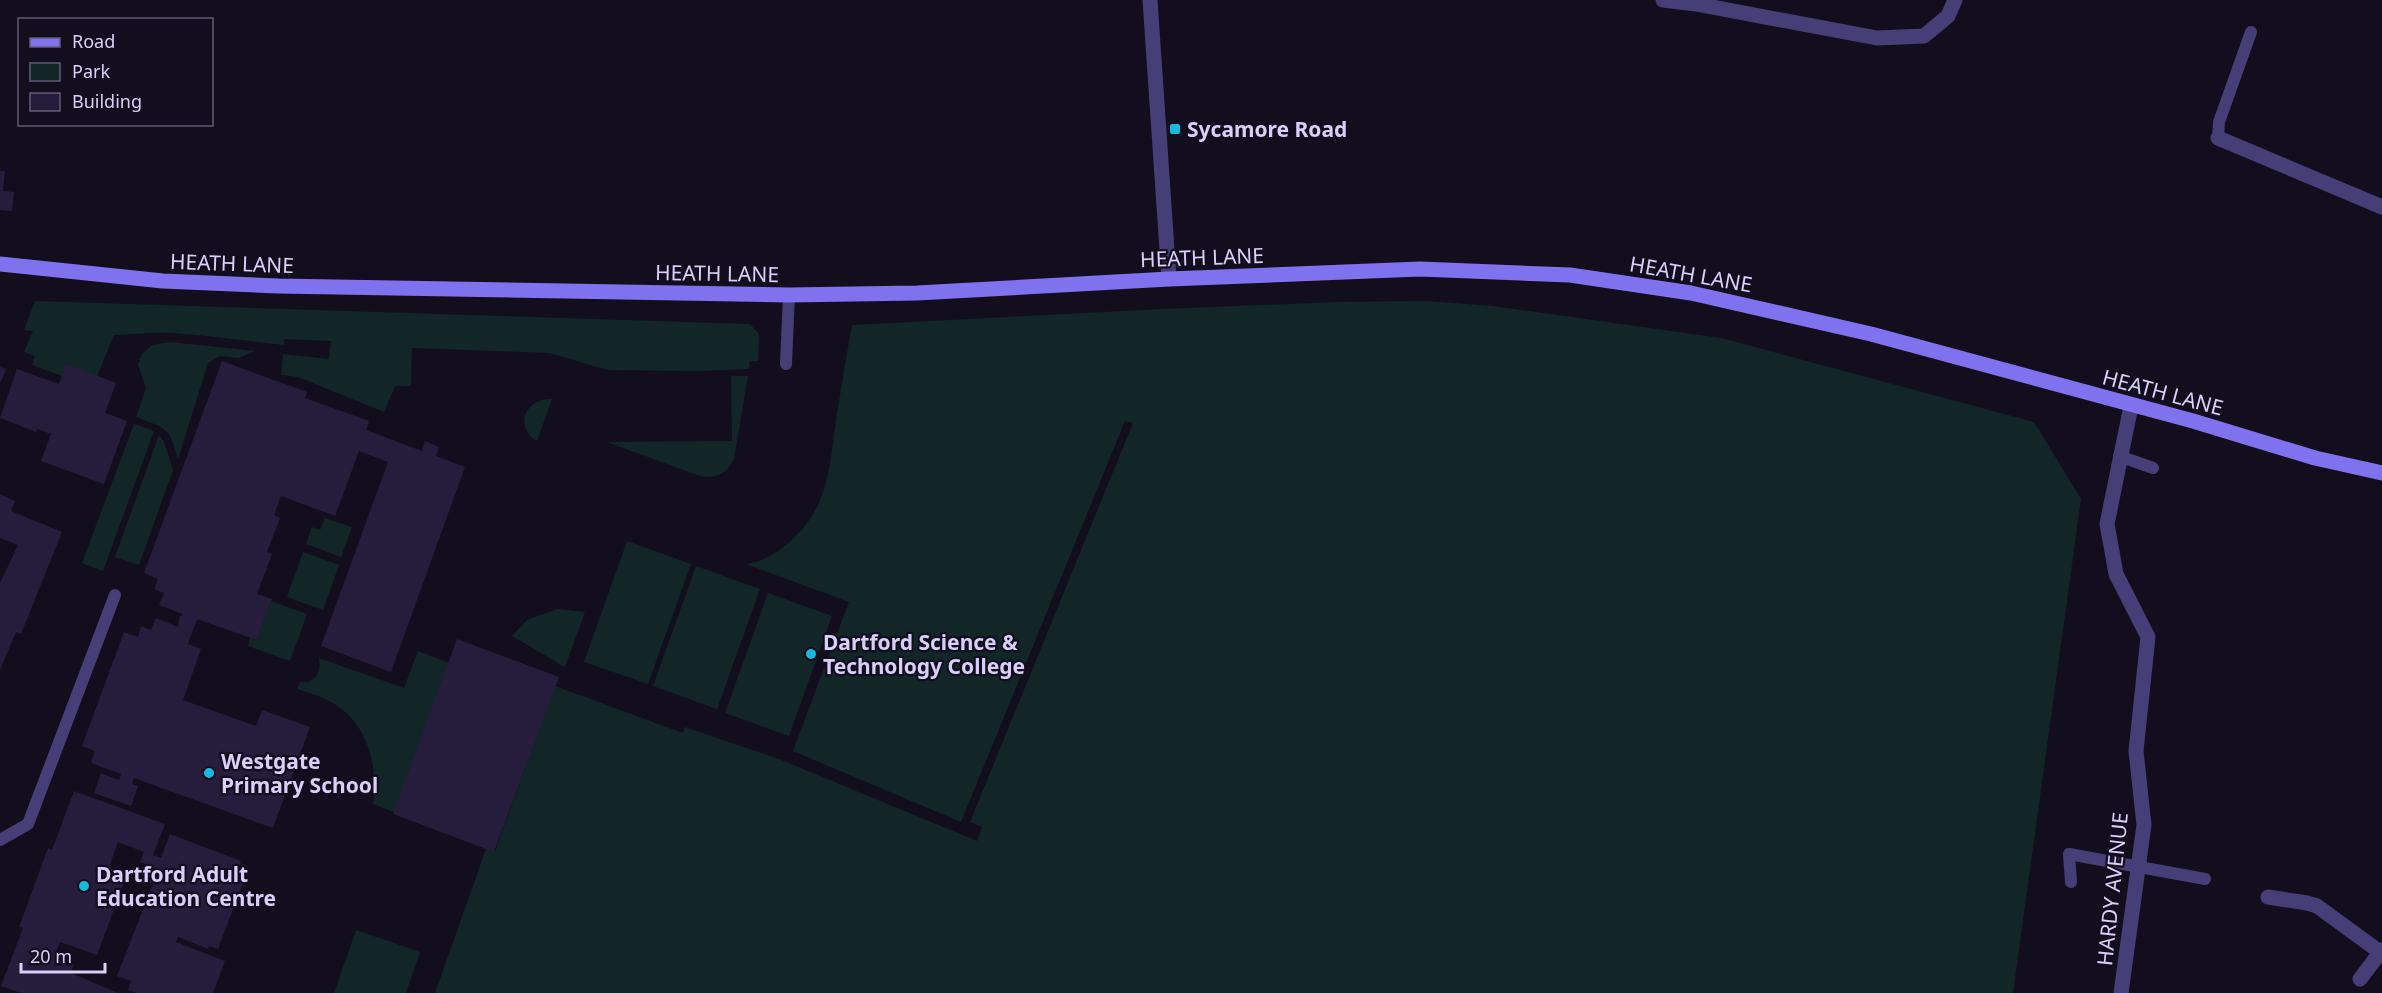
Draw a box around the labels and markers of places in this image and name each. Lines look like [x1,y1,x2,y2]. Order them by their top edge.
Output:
place label: Sycamore Road [1187,115,1347,143]
marker: Sycamore Road [1168,122,1182,136]
place label: Dartford Science & Technology College [823,628,1025,680]
marker: Dartford Science & Technology College [804,647,818,661]
place label: Westgate Primary School [221,747,378,799]
marker: Westgate Primary School [202,766,216,780]
place label: Dartford Adult Education Centre [96,860,276,912]
marker: Dartford Adult Education Centre [77,879,91,893]

